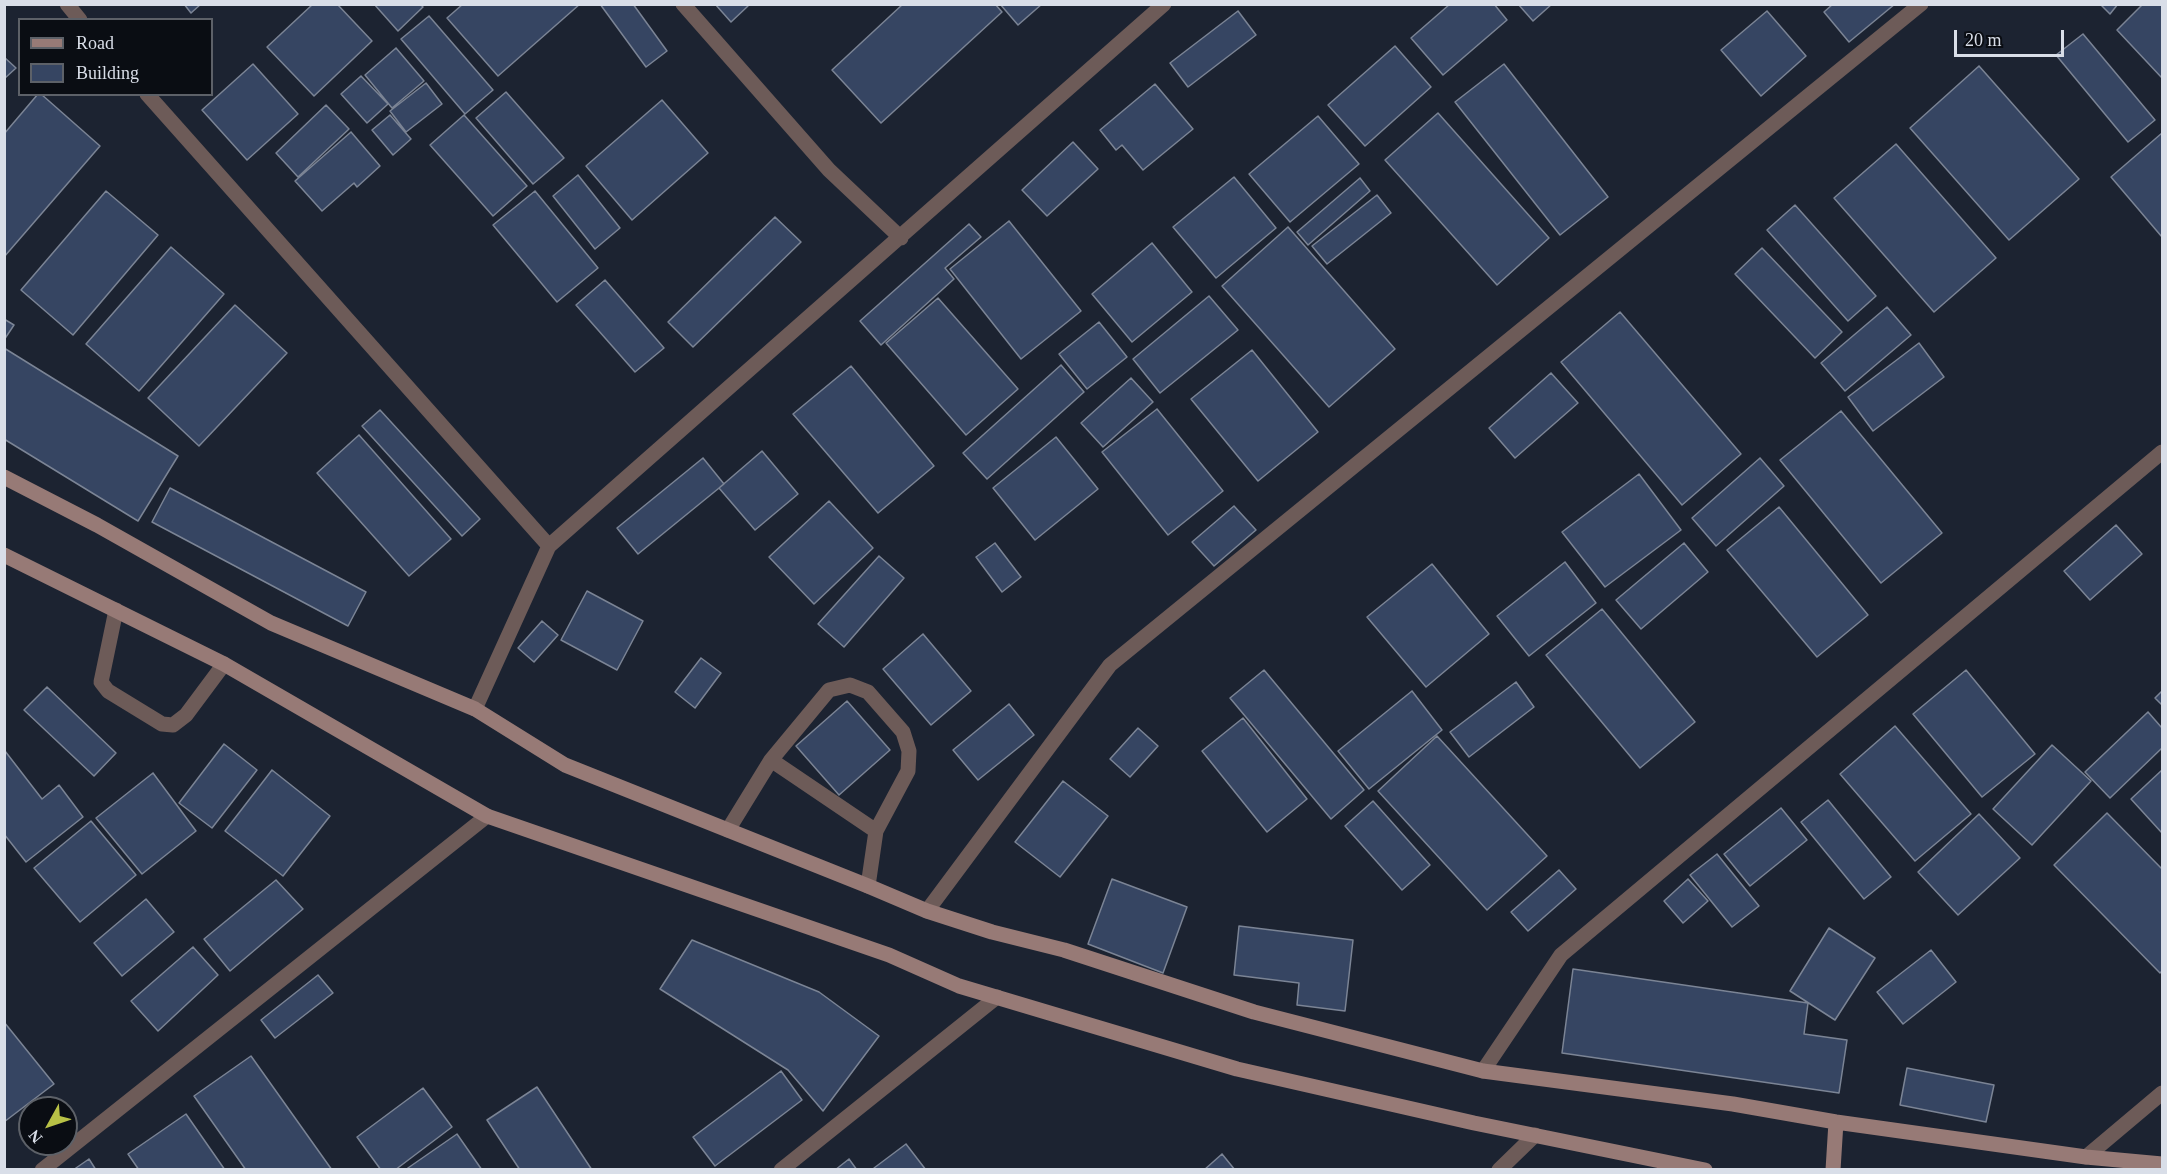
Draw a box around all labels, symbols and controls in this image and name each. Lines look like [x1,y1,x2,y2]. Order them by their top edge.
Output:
legend [18,18,213,96]
scale bar [1957,18,2066,56]
text: 20 m [1965,30,2002,50]
text: Road [76,33,114,53]
text: Building [76,63,139,83]
north arrow [18,1096,78,1156]
text: N [25,1127,46,1146]

